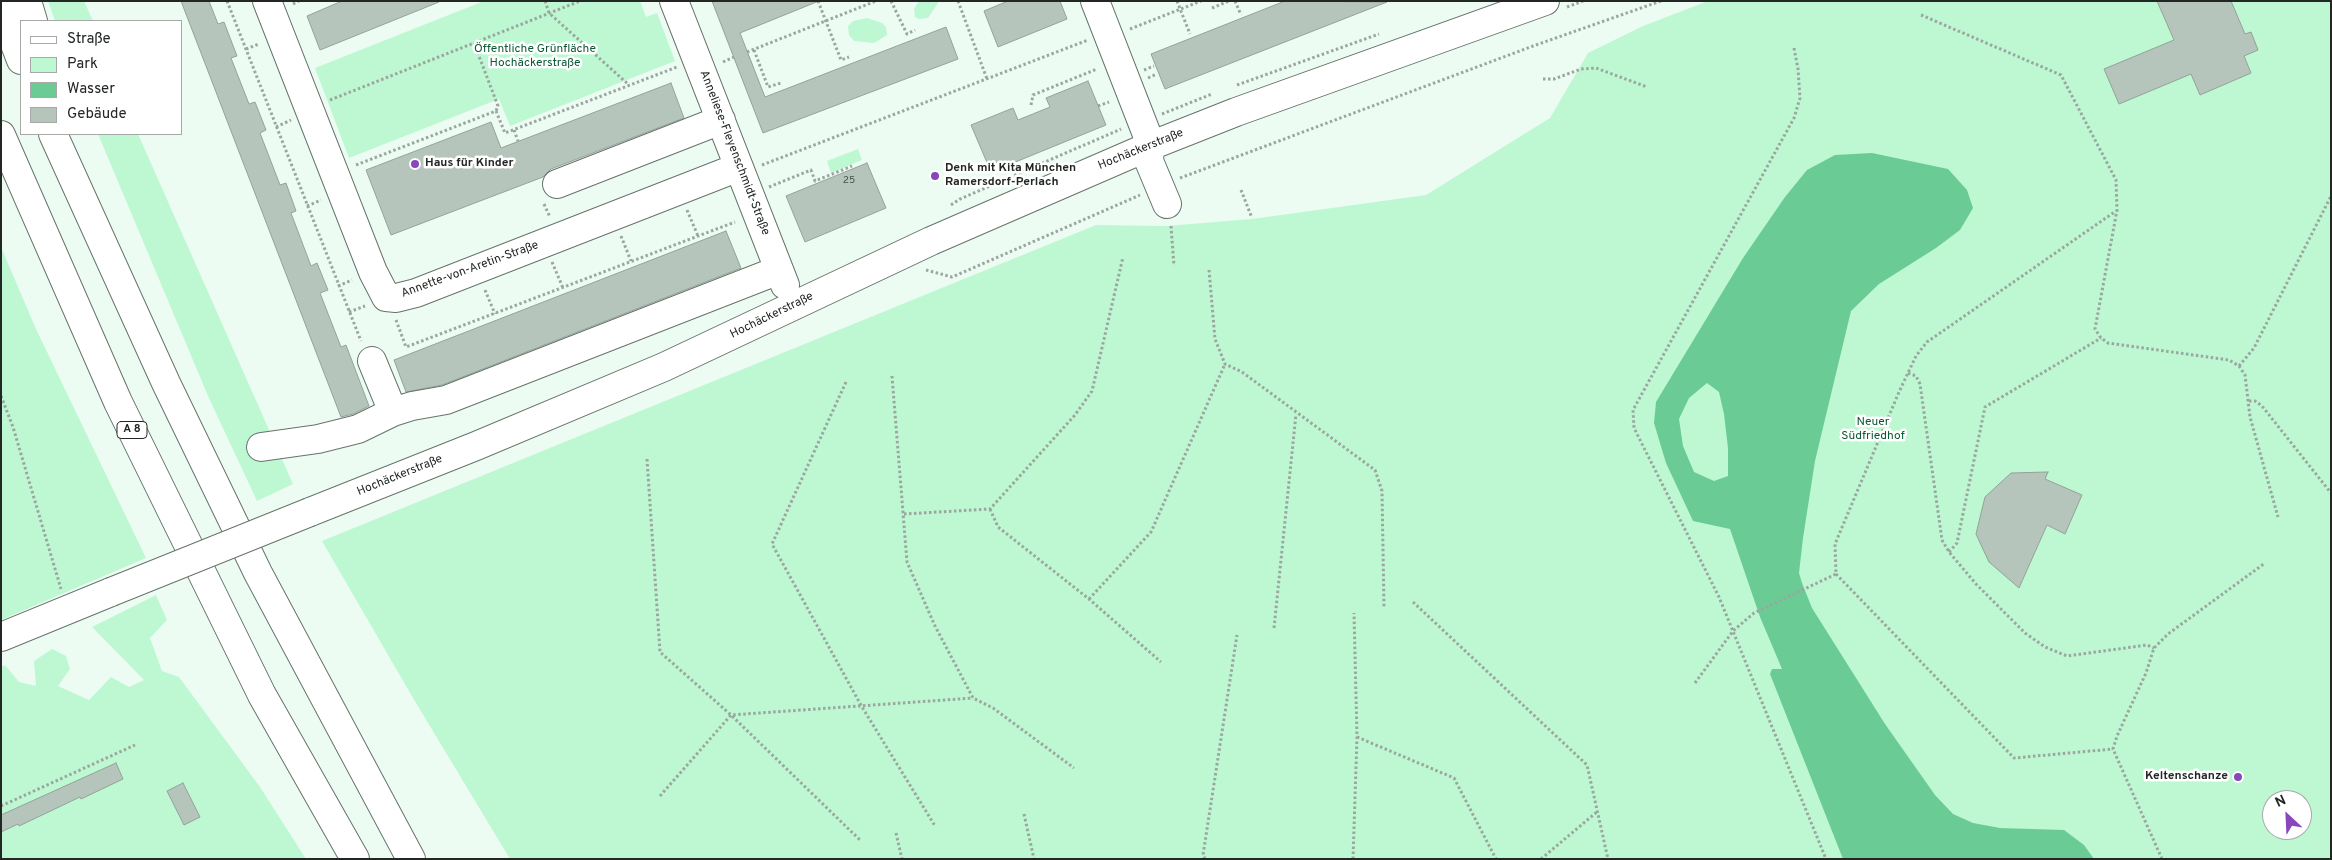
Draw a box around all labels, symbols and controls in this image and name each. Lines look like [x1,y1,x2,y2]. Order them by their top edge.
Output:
legend [20,20,182,135]
text: Straße [67,30,111,49]
park label: Öffentliche Grünfläche Hochäckerstraße [474,43,596,71]
text: Park [67,55,98,74]
street label: Anneliese-Fleyenschmidt-Straße [696,69,772,237]
text: Wasser [67,80,115,99]
text: Gebäude [67,105,127,124]
street label: Hochäckerstraße [1096,126,1186,174]
place label: Haus für Kinder [425,157,514,171]
marker: Haus für Kinder [409,158,421,170]
place label: Denk mit Kita München Ramersdorf-Perlach [945,162,1076,190]
marker: Denk mit Kita München Ramersdorf-Perlach [929,170,941,182]
house number: 25 [843,175,855,187]
street label: Annette-von-Aretin-Straße [399,238,541,302]
street label: Hochäckerstraße [728,290,816,342]
park label: Neuer Südfriedhof [1841,416,1905,444]
road number: A 8 [117,422,147,438]
street label: Hochäckerstraße [355,452,445,500]
place label: Keltenschanze [2145,770,2228,784]
marker: Keltenschanze [2232,771,2244,783]
north arrow [2262,790,2312,840]
text: N [2273,792,2289,812]

